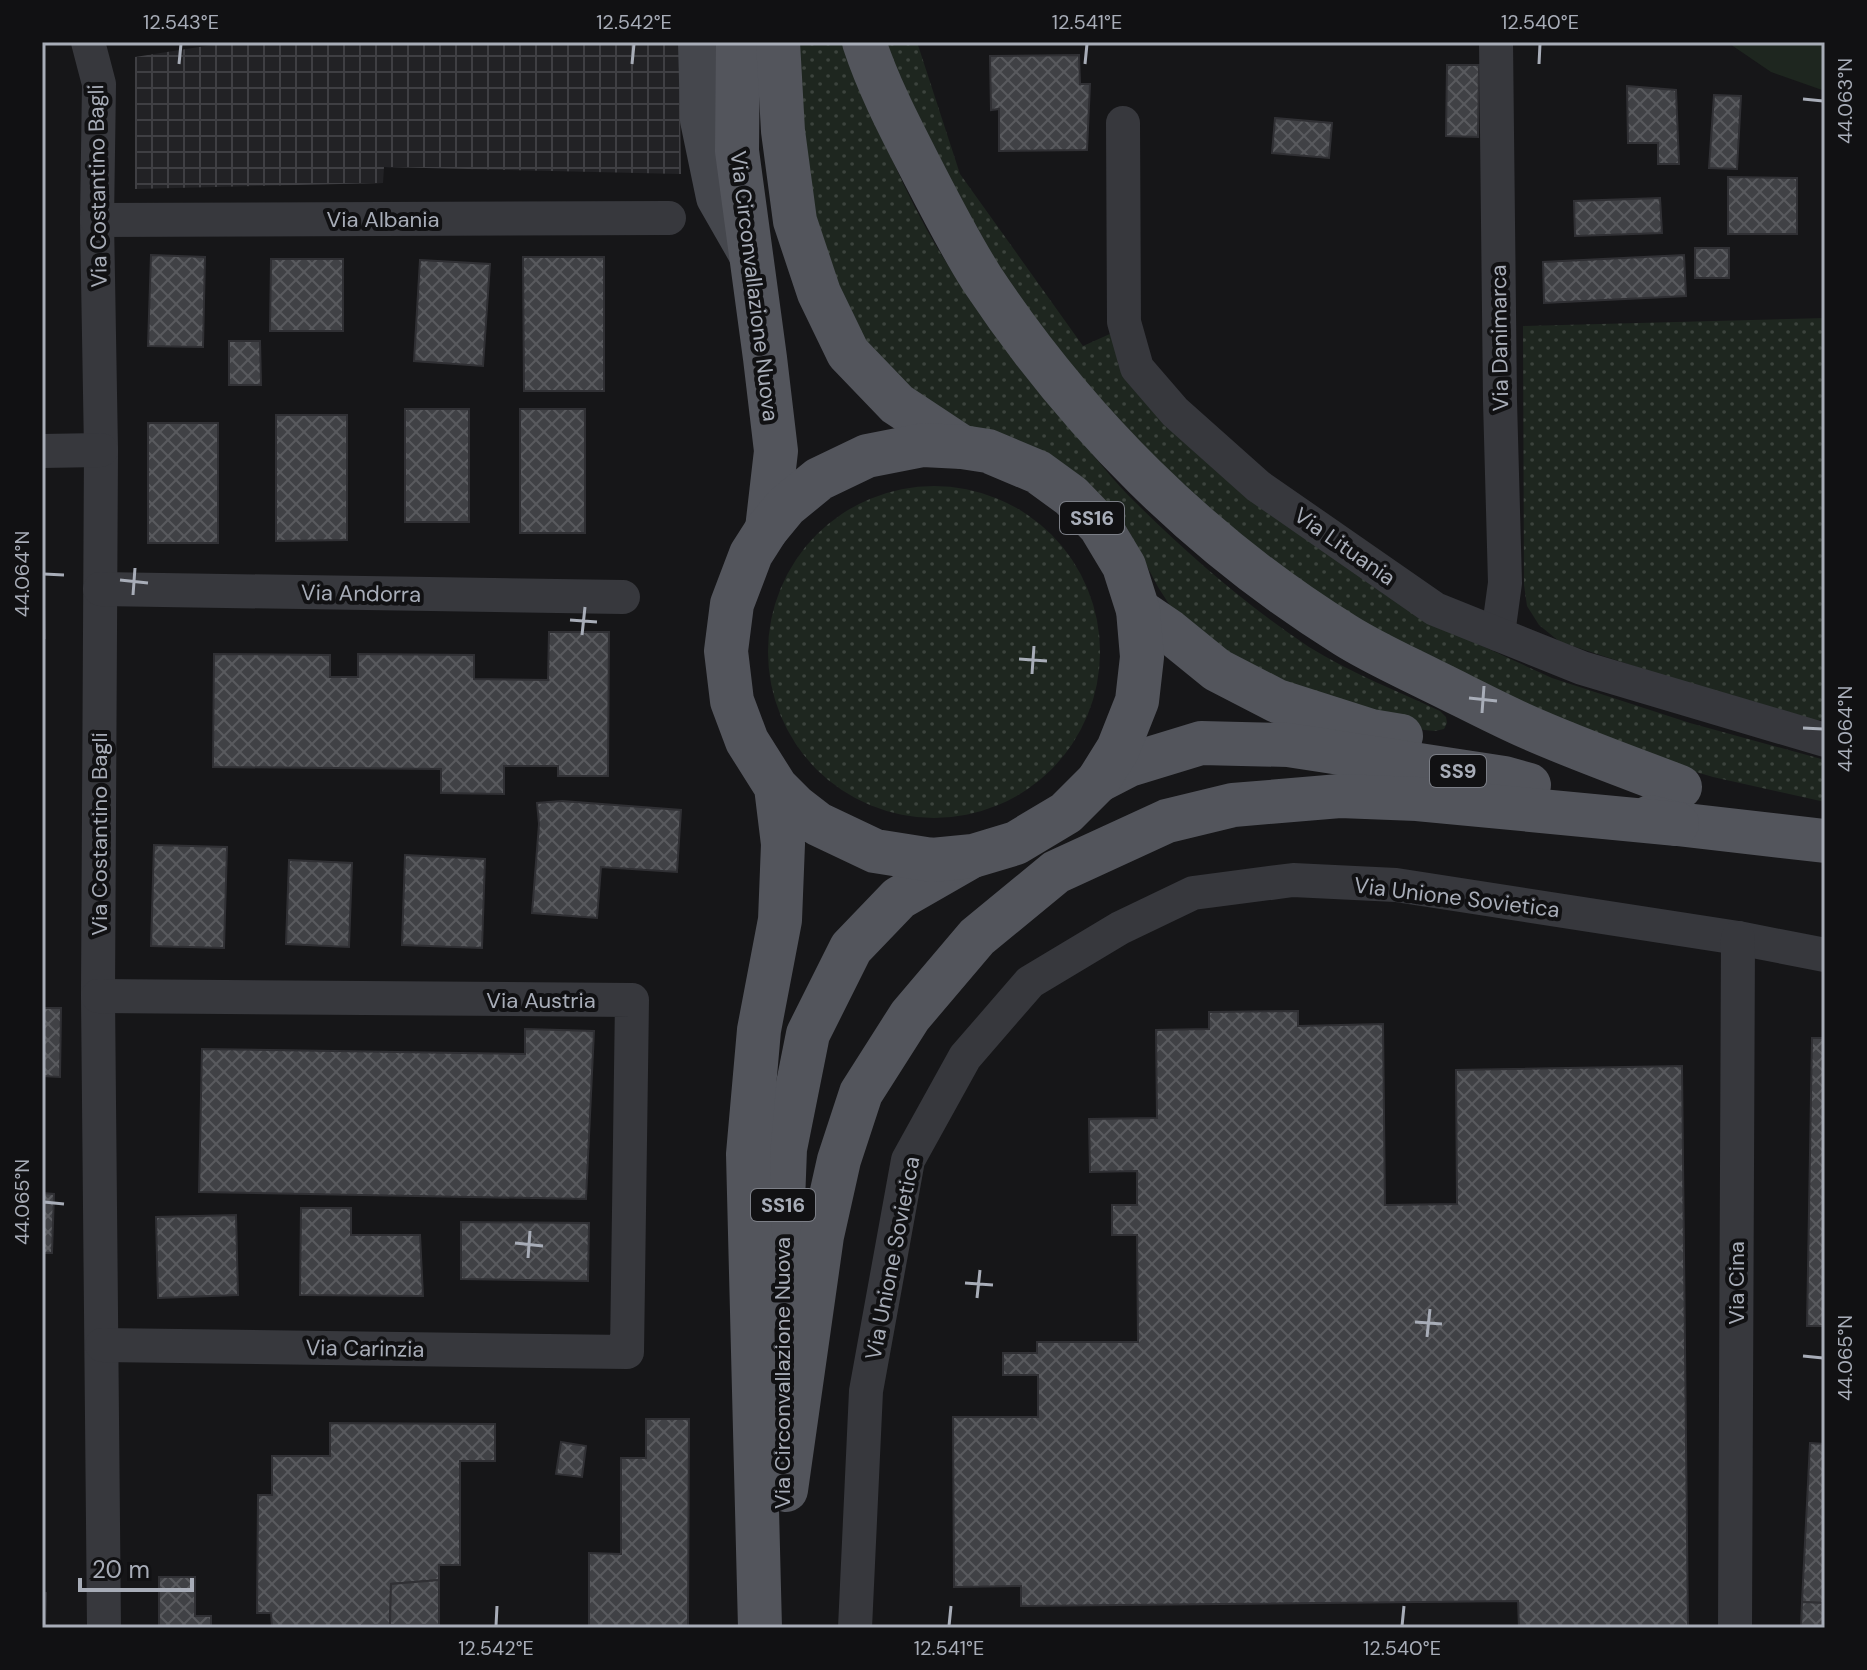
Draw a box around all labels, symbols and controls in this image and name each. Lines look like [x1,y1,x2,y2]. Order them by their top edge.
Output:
text: 12.543°E [143,9,219,35]
text: 12.542°E [596,9,672,35]
text: 12.541°E [1052,9,1122,35]
text: 12.540°E [1501,9,1579,35]
text: 44.063°N [1832,58,1858,144]
street label: Via Costantino Bagli [81,84,114,288]
street label: Via Circonvallazione Nuova [724,149,785,423]
street label: Via Albania [327,205,439,234]
street label: Via Danimarca [1484,264,1515,412]
street label: Via Lituania [1288,501,1401,592]
road number: SS16 [1060,502,1124,534]
text: 44.064°N [9,531,35,617]
street label: Via Andorra [301,578,421,609]
text: 44.064°N [1832,686,1858,772]
street label: Via Costantino Bagli [85,732,114,936]
road number: SS9 [1430,755,1486,787]
street label: Via Unione Sovietica [1353,870,1561,924]
street label: Via Austria [486,986,596,1015]
street label: Via Unione Sovietica [859,1154,926,1362]
text: 44.065°N [9,1159,35,1245]
road number: SS16 [751,1189,815,1221]
street label: Via Circonvallazione Nuova [768,1237,797,1509]
street label: Via Cina [1722,1241,1751,1325]
text: 44.065°N [1832,1315,1858,1401]
street label: Via Carinzia [305,1333,425,1364]
scale bar [80,1542,192,1592]
text: 20 m [92,1554,150,1585]
text: 12.542°E [458,1635,534,1661]
text: 12.541°E [914,1635,984,1661]
text: 12.540°E [1363,1635,1441,1661]

